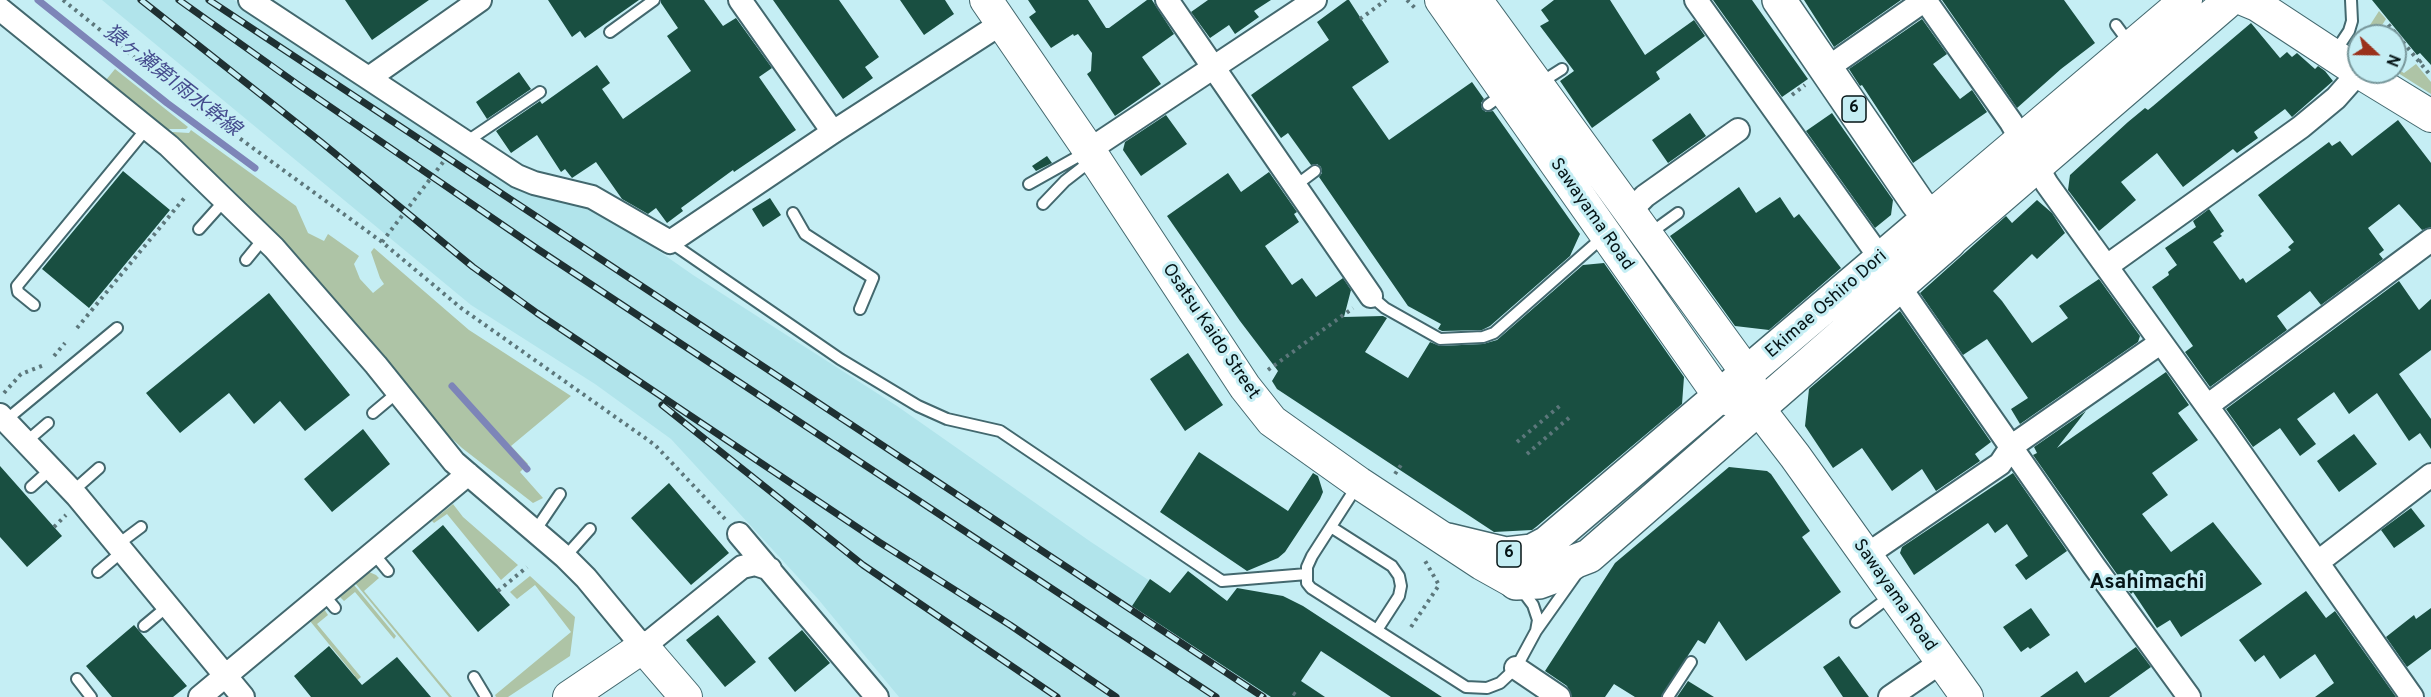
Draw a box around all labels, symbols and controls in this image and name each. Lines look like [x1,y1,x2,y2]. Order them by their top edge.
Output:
water label: 猿ヶ瀬第1雨水幹線 [98,21,244,143]
north arrow [2347,24,2407,84]
text: N [2380,51,2403,69]
road number: 6 [1842,96,1866,122]
street label: Sawayama Road [1544,155,1638,275]
street label: Ekimae Oshiro Dori [1762,246,1892,364]
street label: Osatsu Kaido Street [1157,260,1263,404]
street label: Sawayama Road [1847,536,1941,656]
road number: 6 [1497,541,1521,567]
district label: Asahimachi [2089,571,2205,597]

